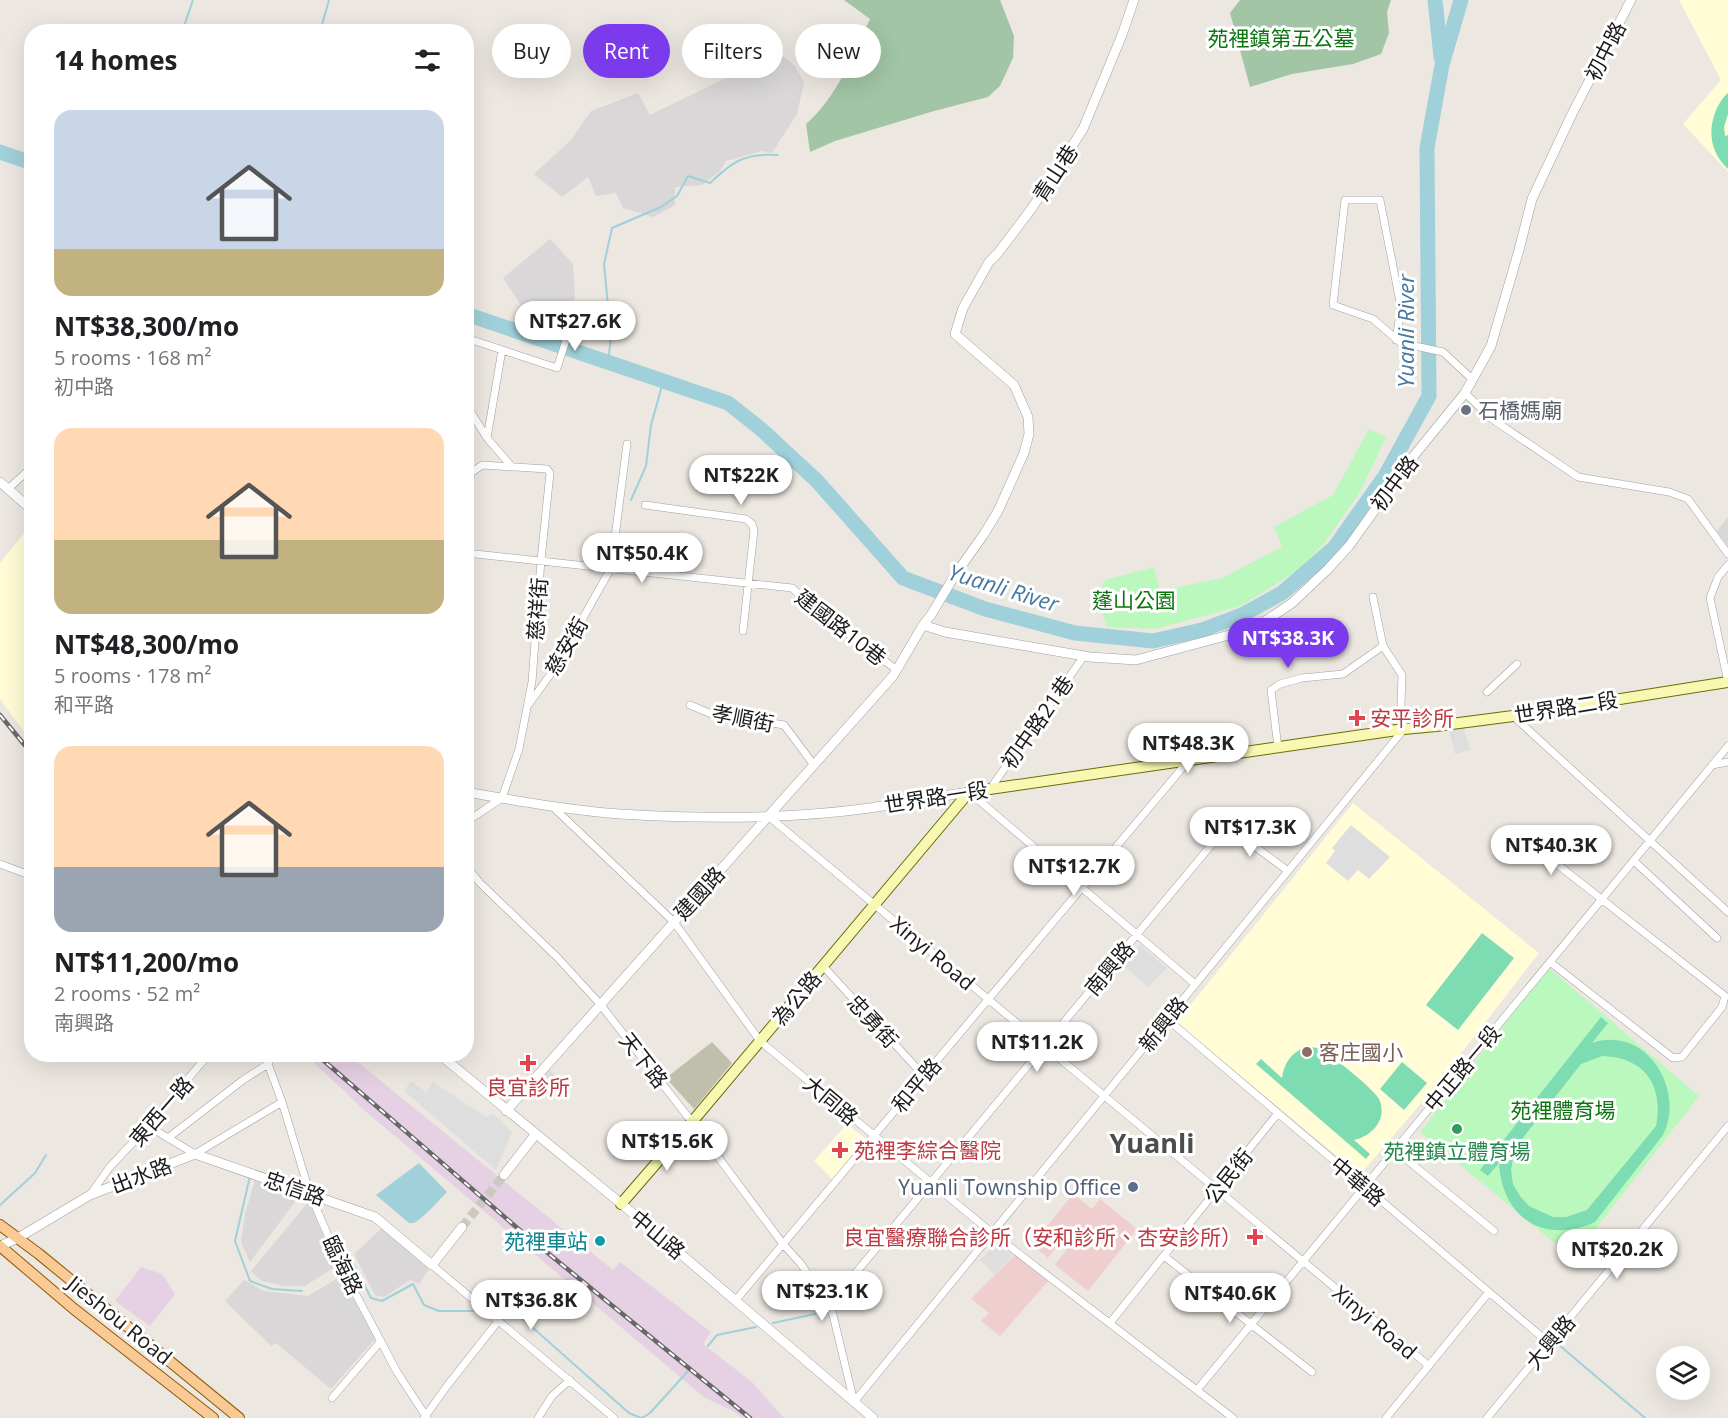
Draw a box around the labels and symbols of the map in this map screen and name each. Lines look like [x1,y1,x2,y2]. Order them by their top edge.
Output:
street label: 初中路 [1578,17,1632,85]
park label: 苑裡鎮第五公墓 [1208,24,1355,52]
street label: 青山巷 [1026,139,1084,207]
water label: Yuanli River [1390,273,1420,388]
pin: NT$27.6K [513,301,637,352]
place label: 石橋媽廟 [1478,396,1562,424]
marker: 石橋媽廟 [1459,403,1473,417]
street label: 初中路 [1364,449,1424,517]
pin: NT$22K [692,455,790,506]
pin: NT$50.4K [580,533,704,584]
water label: Yuanli River [945,556,1064,618]
street label: 慈祥街 [521,577,553,641]
street label: 建國路10巷 [790,583,892,671]
park label: 蓬山公園 [1092,586,1176,614]
street label: 慈安街 [538,612,594,680]
pin: NT$38.3K [1226,618,1350,669]
street label: 初中路21巷 [995,670,1079,774]
street label: 世界路二段 [1512,685,1620,729]
street label: 孝順街 [709,698,777,738]
place label: 安平診所 [1370,704,1454,732]
marker: 安平診所 [1348,709,1366,727]
pin: NT$48.3K [1126,723,1250,774]
street label: 世界路一段 [882,775,990,819]
pin: NT$17.3K [1188,807,1312,858]
pin: NT$40.3K [1489,825,1613,876]
pin: NT$12.7K [1012,846,1136,897]
street label: 建國路 [668,860,730,926]
street label: Xinyi Road [885,910,981,996]
street label: 南興路 [1078,935,1140,1001]
street label: 為公路 [765,965,827,1031]
street label: 忠勇街 [841,988,905,1054]
street label: 新興路 [1132,991,1194,1057]
street label: 中正路一段 [1418,1019,1506,1117]
pin: NT$11.2K [975,1022,1099,1073]
street label: 天下路 [614,1027,674,1093]
place label: 客庄國小 [1319,1038,1403,1066]
marker: 客庄國小 [1300,1045,1314,1059]
street label: 和平路 [885,1052,947,1118]
marker: 良宜診所 [519,1054,537,1072]
street label: 大同路 [798,1069,864,1131]
street label: 東西一路 [123,1070,199,1152]
place label: 良宜診所 [486,1073,570,1101]
park label: 苑裡體育場 [1511,1096,1616,1124]
pin: NT$15.6K [605,1121,729,1172]
marker: 苑裡鎮立體育場 [1450,1122,1464,1136]
district label: Yuanli [1109,1124,1195,1161]
place label: 苑裡李綜合醫院 [854,1136,1001,1164]
place label: 苑裡鎮立體育場 [1384,1137,1531,1165]
marker: 苑裡李綜合醫院 [831,1141,849,1159]
street label: 公民街 [1197,1143,1259,1209]
street label: 中華路 [1325,1150,1391,1212]
street label: 出水路 [107,1151,175,1199]
street label: 忠信路 [261,1165,329,1211]
place label: Yuanli Township Office [898,1173,1121,1201]
marker: Yuanli Township Office [1126,1180,1140,1194]
street label: 中山路 [625,1203,691,1265]
place label: 良宜醫療聯合診所（安和診所、杏安診所） [843,1223,1242,1251]
place label: 苑裡車站 [504,1227,588,1255]
marker: 良宜醫療聯合診所（安和診所、杏安診所） [1246,1228,1264,1246]
pin: NT$20.2K [1555,1229,1679,1280]
street label: 臨海路 [317,1231,369,1299]
marker: 苑裡車站 [593,1234,607,1248]
street label: Jieshou Road [60,1268,178,1371]
pin: NT$23.1K [760,1271,884,1322]
pin: NT$40.6K [1168,1273,1292,1324]
street label: Xinyi Road [1327,1279,1423,1365]
pin: NT$36.8K [469,1280,593,1331]
street label: 大興路 [1519,1309,1581,1375]

